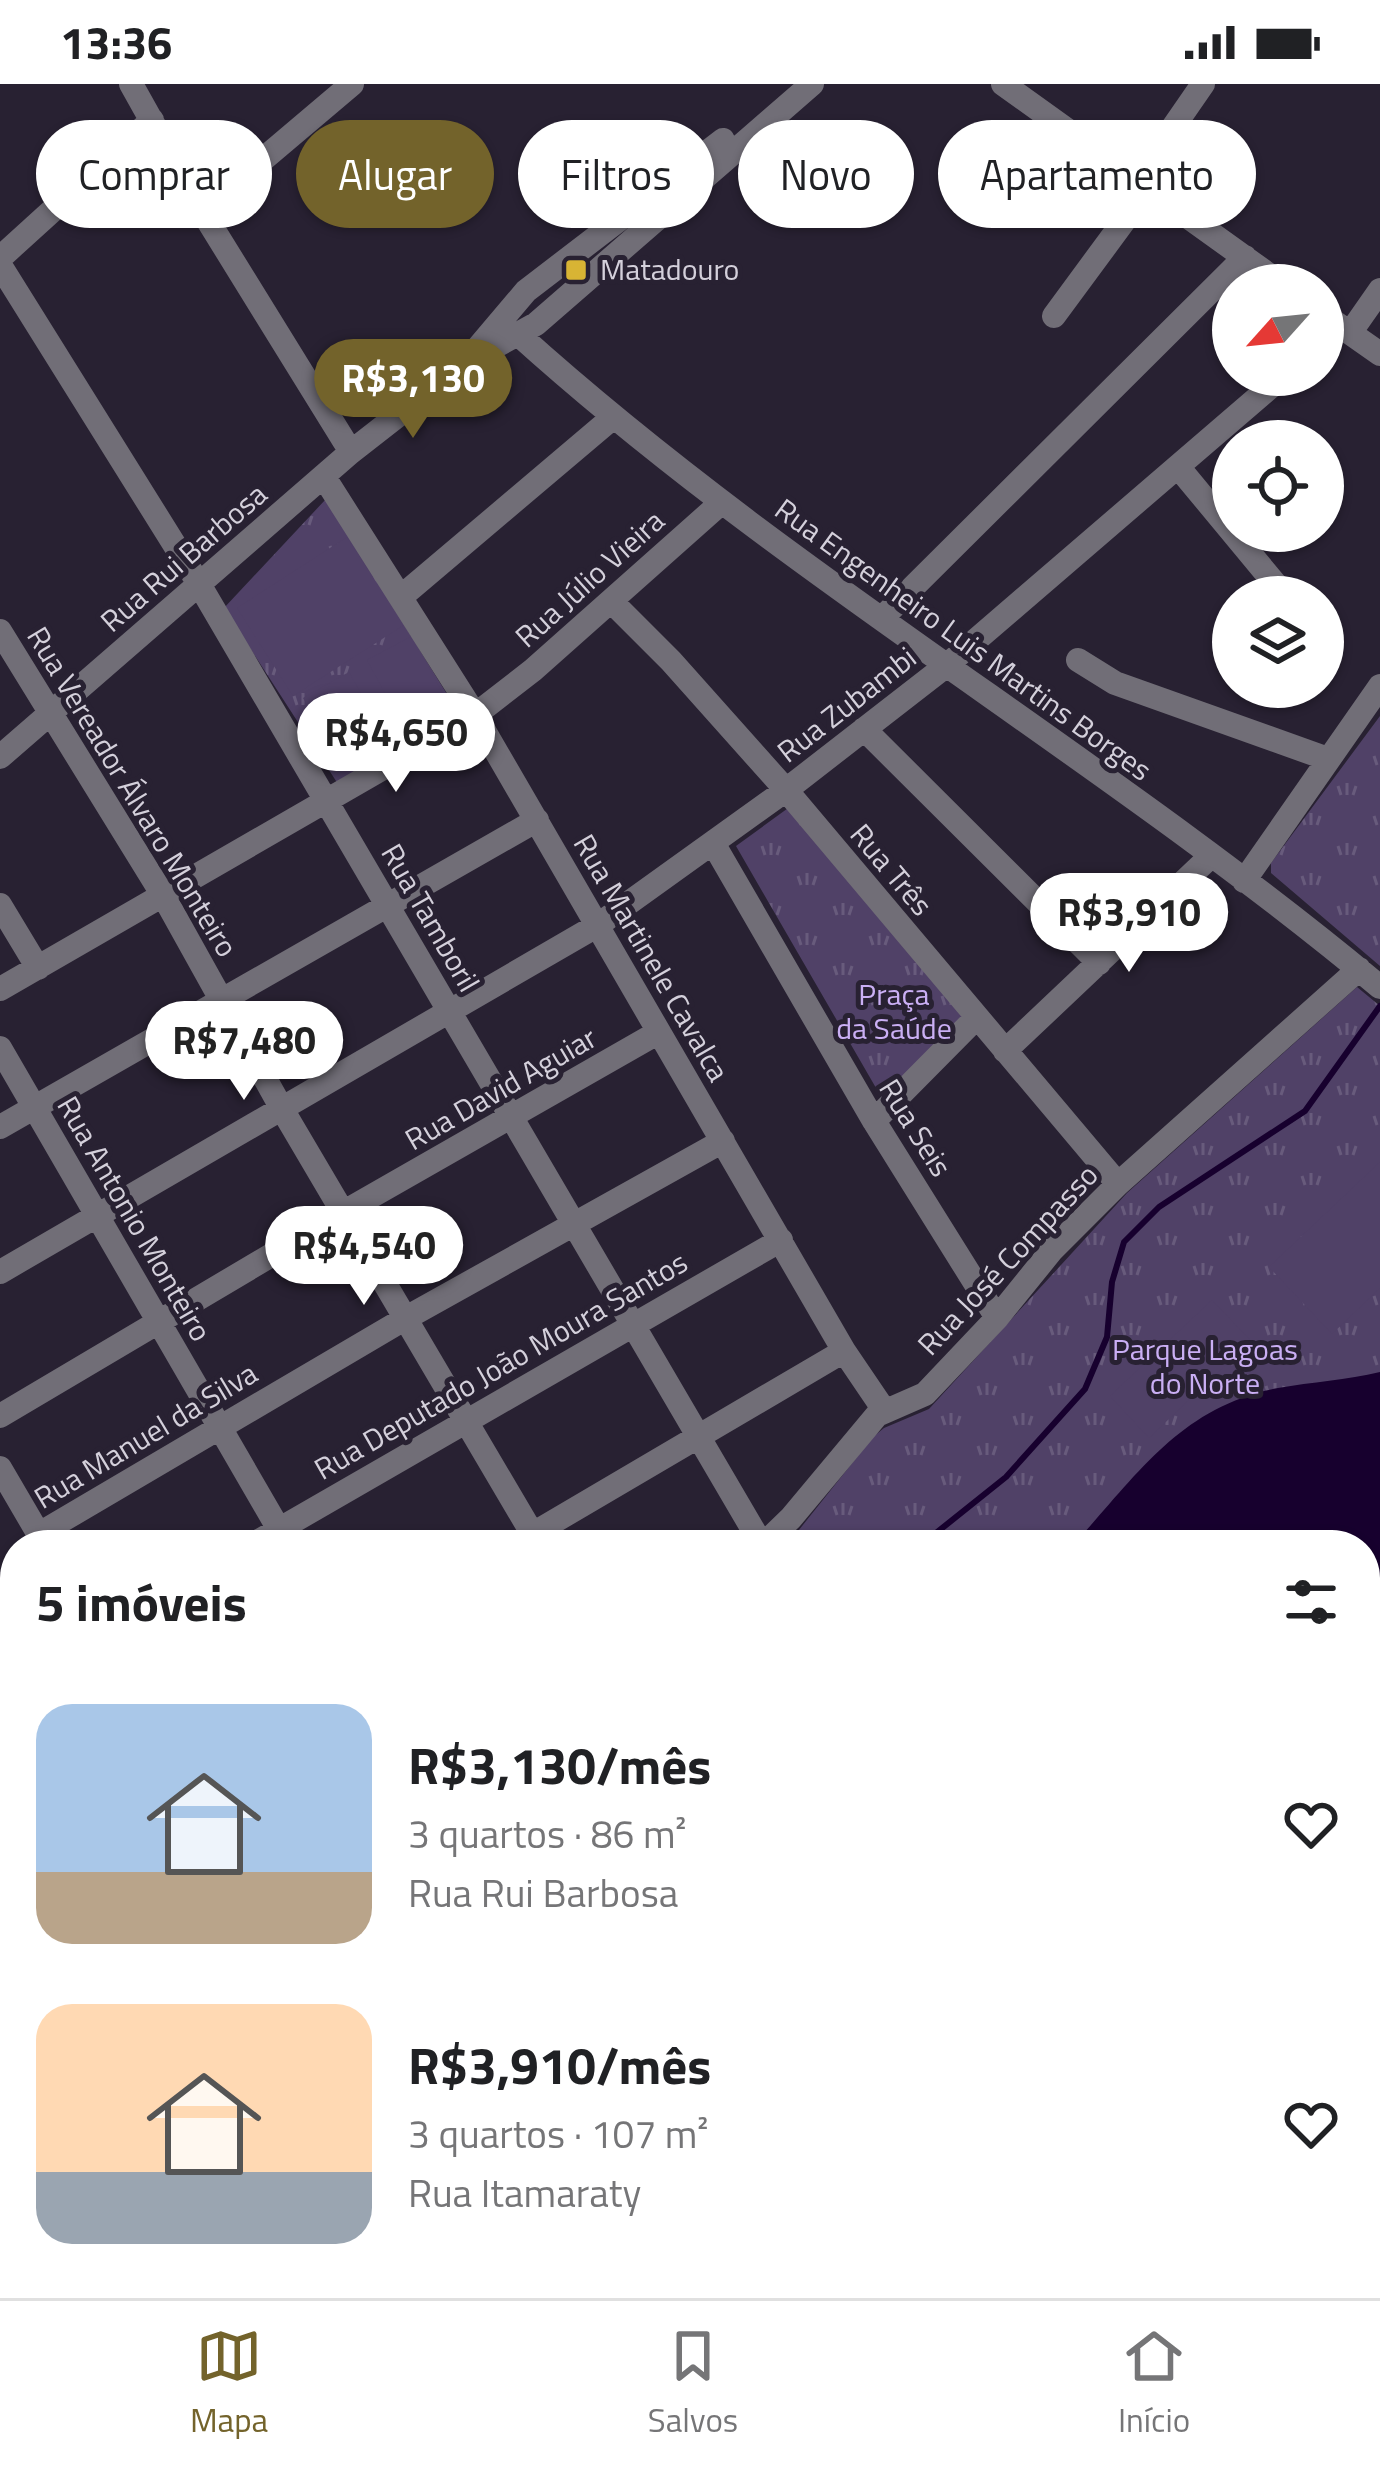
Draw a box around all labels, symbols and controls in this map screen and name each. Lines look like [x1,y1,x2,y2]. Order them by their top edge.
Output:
text: 13:36 [60,8,172,76]
chip: Comprar [36,120,272,228]
chip: Alugar [296,120,494,228]
chip: Filtros [518,120,714,228]
chip: Novo [738,120,914,228]
chip: Apartamento [938,120,1256,228]
place label: Matadouro [600,246,739,292]
marker: Matadouro [563,257,589,283]
north arrow [1212,264,1344,396]
map controls [1212,264,1344,708]
pin: R$3,130 [302,339,524,441]
text: R$3,130 [341,348,485,407]
button: locate [1212,420,1344,552]
street label: Rua Rui Barbosa [90,472,277,643]
street label: Rua Engenheiro Luis Martins Borges [765,486,1162,792]
street label: Rua Júlio Vieira [504,498,674,658]
button: layers [1212,576,1344,708]
street label: Rua Vereador Álvaro Monteiro [16,618,250,965]
street label: Rua Zubambi [767,635,926,773]
pin: R$4,650 [285,693,507,795]
text: R$4,650 [324,702,468,761]
street label: Rua Três [839,813,944,926]
street label: Rua Martinele Cavalca [562,825,742,1090]
street label: Rua Tamboril [370,835,492,1000]
pin: R$3,910 [1018,873,1240,975]
text: R$3,910 [1057,882,1201,941]
park label: Praça da Saúde [836,971,952,1051]
pin: R$7,480 [133,1001,355,1103]
text: R$7,480 [172,1010,316,1069]
street label: Rua David Aguiar [396,1015,605,1162]
street label: Rua Seis [868,1070,964,1185]
street label: Rua Antonio Monteiro [46,1087,224,1350]
street label: Rua José Compasso [906,1153,1108,1366]
pin: R$4,540 [253,1206,475,1308]
text: R$4,540 [292,1215,436,1274]
street label: Rua Deputado João Moura Santos [305,1239,696,1491]
park label: Parque Lagoas do Norte [1112,1326,1298,1406]
street label: Rua Manuel da Silva [25,1350,266,1520]
text: 5 imóveis [36,1563,247,1641]
icon: filters [1278,1569,1344,1635]
text: R$3,130/mês [408,1726,711,1804]
icon: home [132,1752,276,1896]
icon: heart [1278,1791,1344,1857]
text: 3 quartos · 86 m² [408,1804,687,1863]
text: Rua Rui Barbosa [408,1863,678,1922]
text: R$3,910/mês [408,2026,711,2104]
icon: home [132,2052,276,2196]
icon: heart [1278,2091,1344,2157]
text: 3 quartos · 107 m² [408,2104,708,2163]
text: Rua Itamaraty [408,2163,641,2222]
tab: Mapa [190,2323,268,2445]
tab: Salvos [648,2323,738,2445]
tab: Início [1118,2323,1190,2445]

